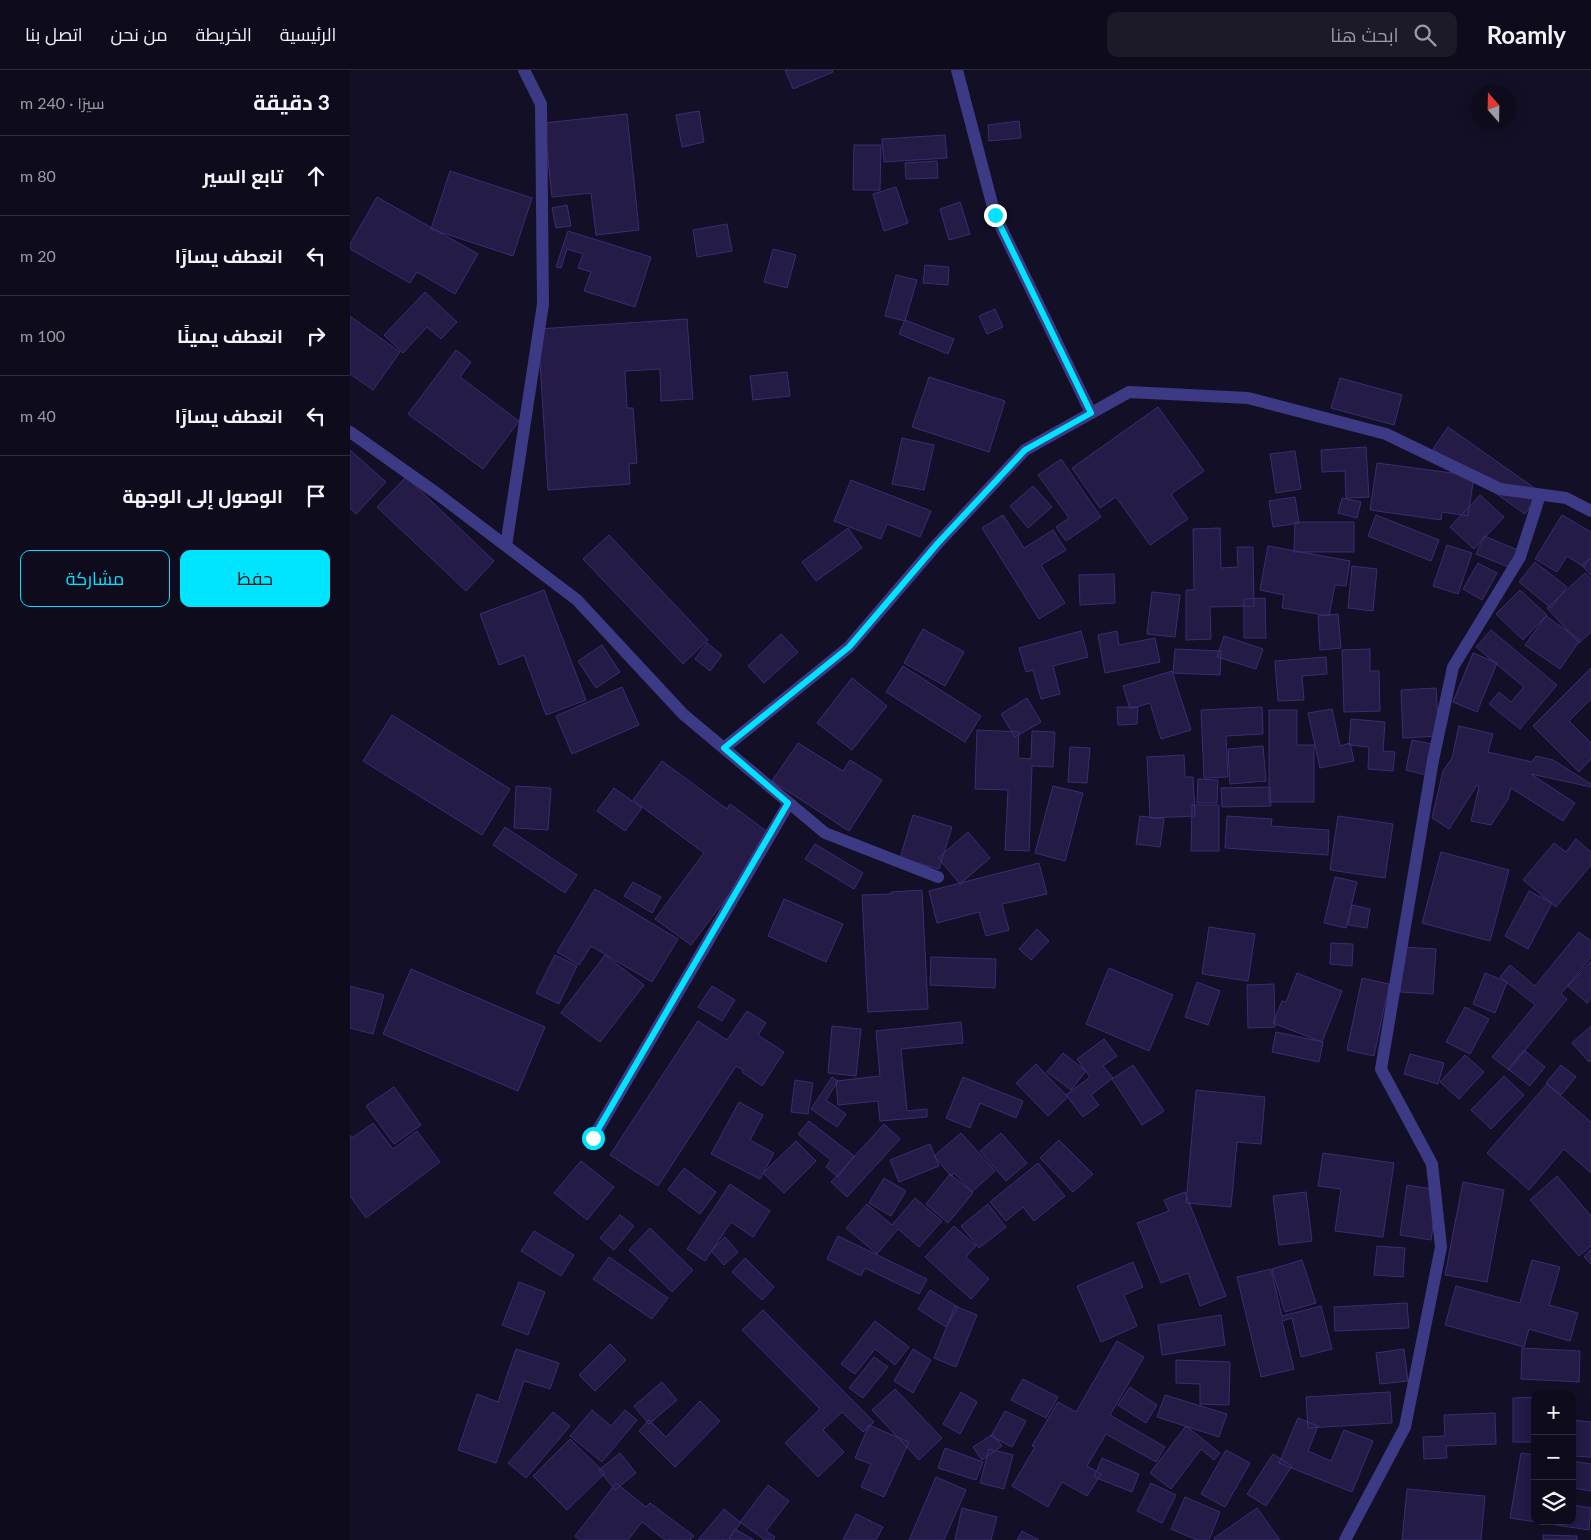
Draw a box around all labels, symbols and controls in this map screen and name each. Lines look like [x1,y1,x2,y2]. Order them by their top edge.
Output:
search box [1107,12,1457,57]
text: Roamly [1487,20,1566,49]
icon: search [1411,21,1439,49]
text: اتصل بنا [25,23,83,45]
text: من نحن [111,23,168,45]
text: الخريطة [196,23,252,45]
text: الرئيسية [280,23,336,45]
text: ابحث هنا [1330,23,1399,46]
north arrow [1471,85,1516,130]
text: 3 دقيقة [253,89,330,114]
text: سيرًا · 240 m [20,93,105,112]
icon: ahead [302,162,330,190]
text: تابع السير [203,164,283,187]
text: 80 m [20,166,56,185]
route end [984,204,1007,227]
icon: left [302,242,330,270]
text: انعطف يسارًا [175,244,283,267]
text: 20 m [20,246,56,265]
icon: right [302,322,330,350]
text: انعطف يمينًا [177,324,283,347]
text: 100 m [20,326,65,345]
icon: left [302,402,330,430]
text: انعطف يسارًا [175,404,283,427]
text: 40 m [20,406,56,425]
icon: arrive [302,482,330,510]
text: الوصول إلى الوجهة [122,484,283,507]
button: مشاركة [20,550,170,607]
button: حفظ [180,550,330,607]
route start [582,1127,605,1150]
map controls [1531,1390,1576,1525]
button: + [1531,1390,1576,1435]
button: − [1531,1435,1576,1480]
button: layers [1531,1480,1576,1525]

